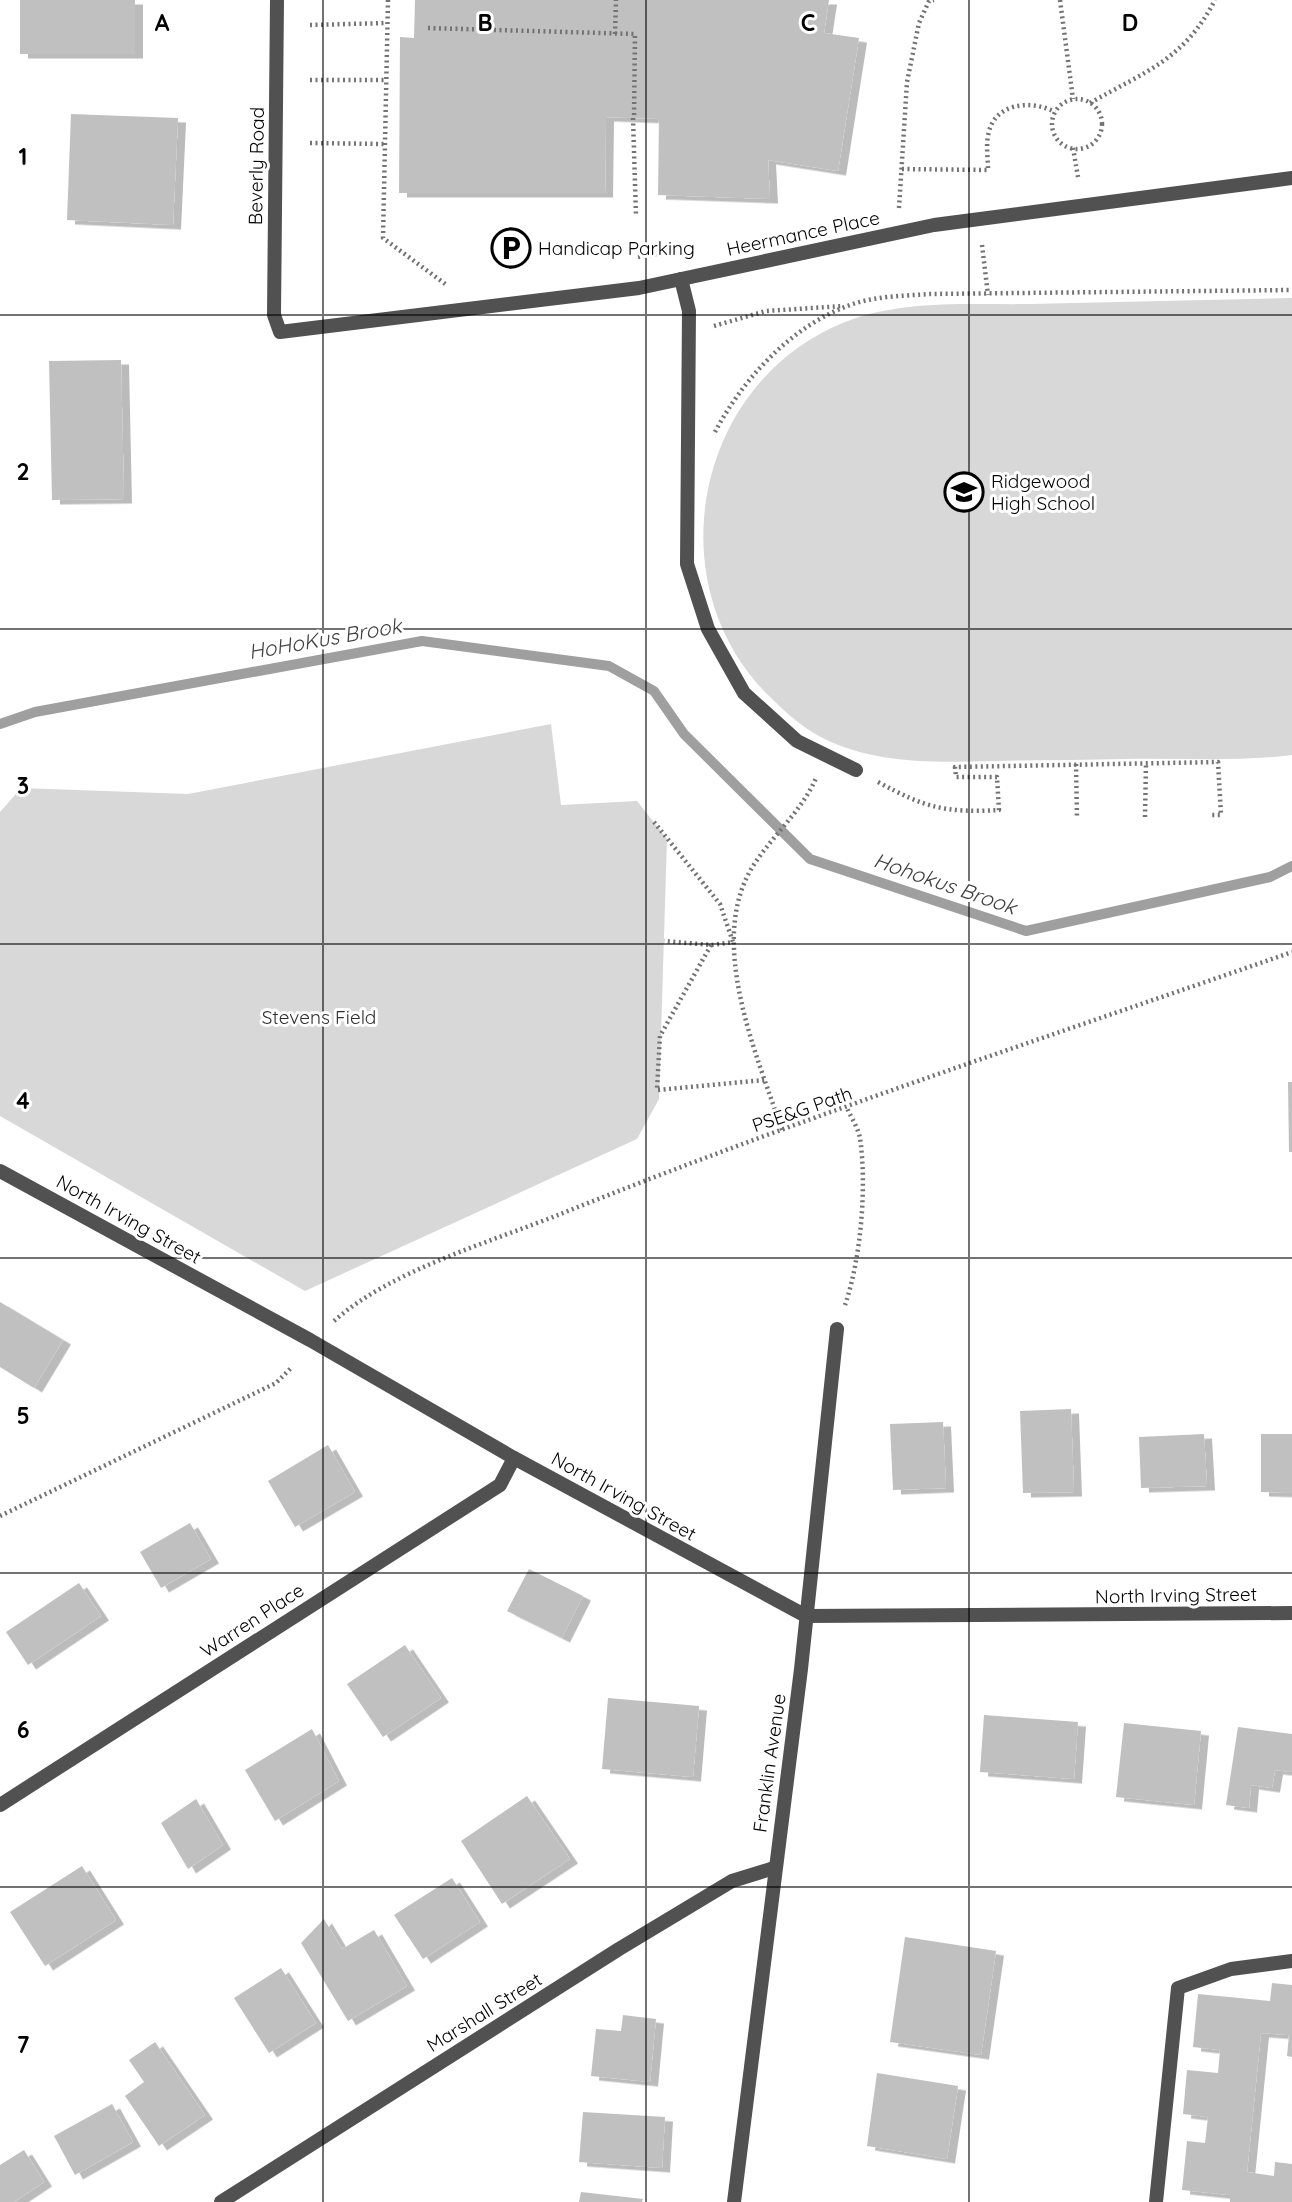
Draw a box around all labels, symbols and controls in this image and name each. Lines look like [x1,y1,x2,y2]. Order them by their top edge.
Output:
text: A [155,8,170,37]
text: B [477,8,493,37]
text: C [801,8,815,37]
text: D [1122,8,1138,37]
street label: Beverly Road [243,107,269,225]
text: 1 [19,142,27,171]
street label: Heermance Place [724,205,882,261]
parking icon: Handicap Parking [490,227,532,269]
place label: Handicap Parking [538,236,695,260]
text: 2 [16,457,30,486]
place label: Ridgewood High School [991,469,1095,515]
school or university icon: Ridgewood High School [943,471,985,513]
water label: HoHoKus Brook [246,611,405,664]
text: 3 [17,771,29,800]
water label: Hohokus Brook [871,847,1022,920]
park label: Stevens Field [262,1005,376,1029]
street label: PSE&G Path [749,1081,855,1137]
text: 4 [16,1086,30,1115]
street label: North Irving Street [52,1169,206,1269]
text: 5 [16,1401,30,1430]
street label: North Irving Street [547,1446,701,1546]
street label: Warren Place [196,1578,308,1662]
street label: North Irving Street [1095,1582,1257,1608]
street label: Franklin Avenue [747,1692,791,1834]
text: 6 [17,1715,29,1744]
street label: Marshall Street [422,1967,546,2057]
text: 7 [17,2030,30,2059]

